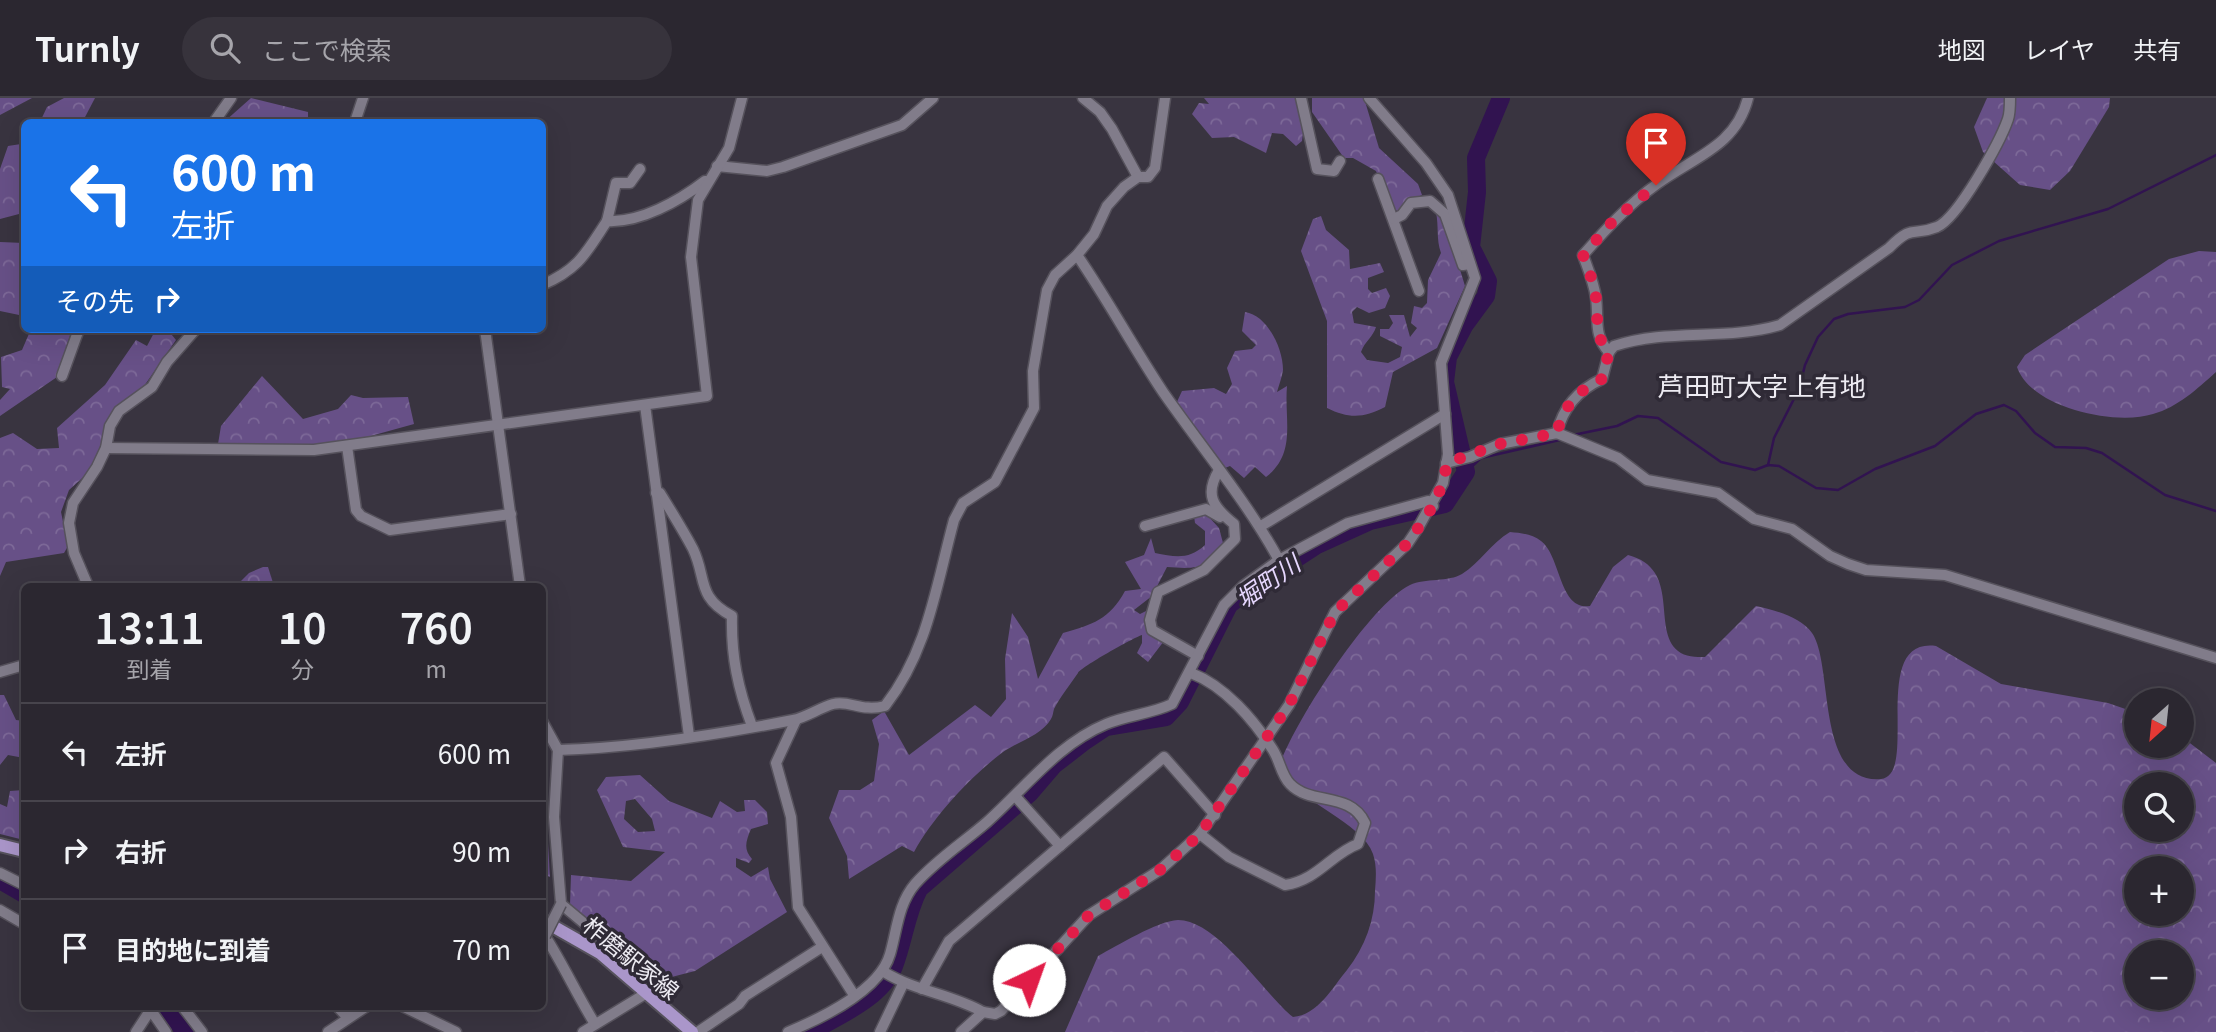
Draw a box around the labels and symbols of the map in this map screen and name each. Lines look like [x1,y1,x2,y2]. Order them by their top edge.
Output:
pin [1626,113,1686,185]
district label: 芦田町大字上有地 [1658,366,1866,403]
water label: 堀町川 [1227,543,1309,615]
north arrow [2124,688,2194,758]
street label: 柞磨駅家線 [577,908,687,1006]
position arrow [992,943,1066,1017]

